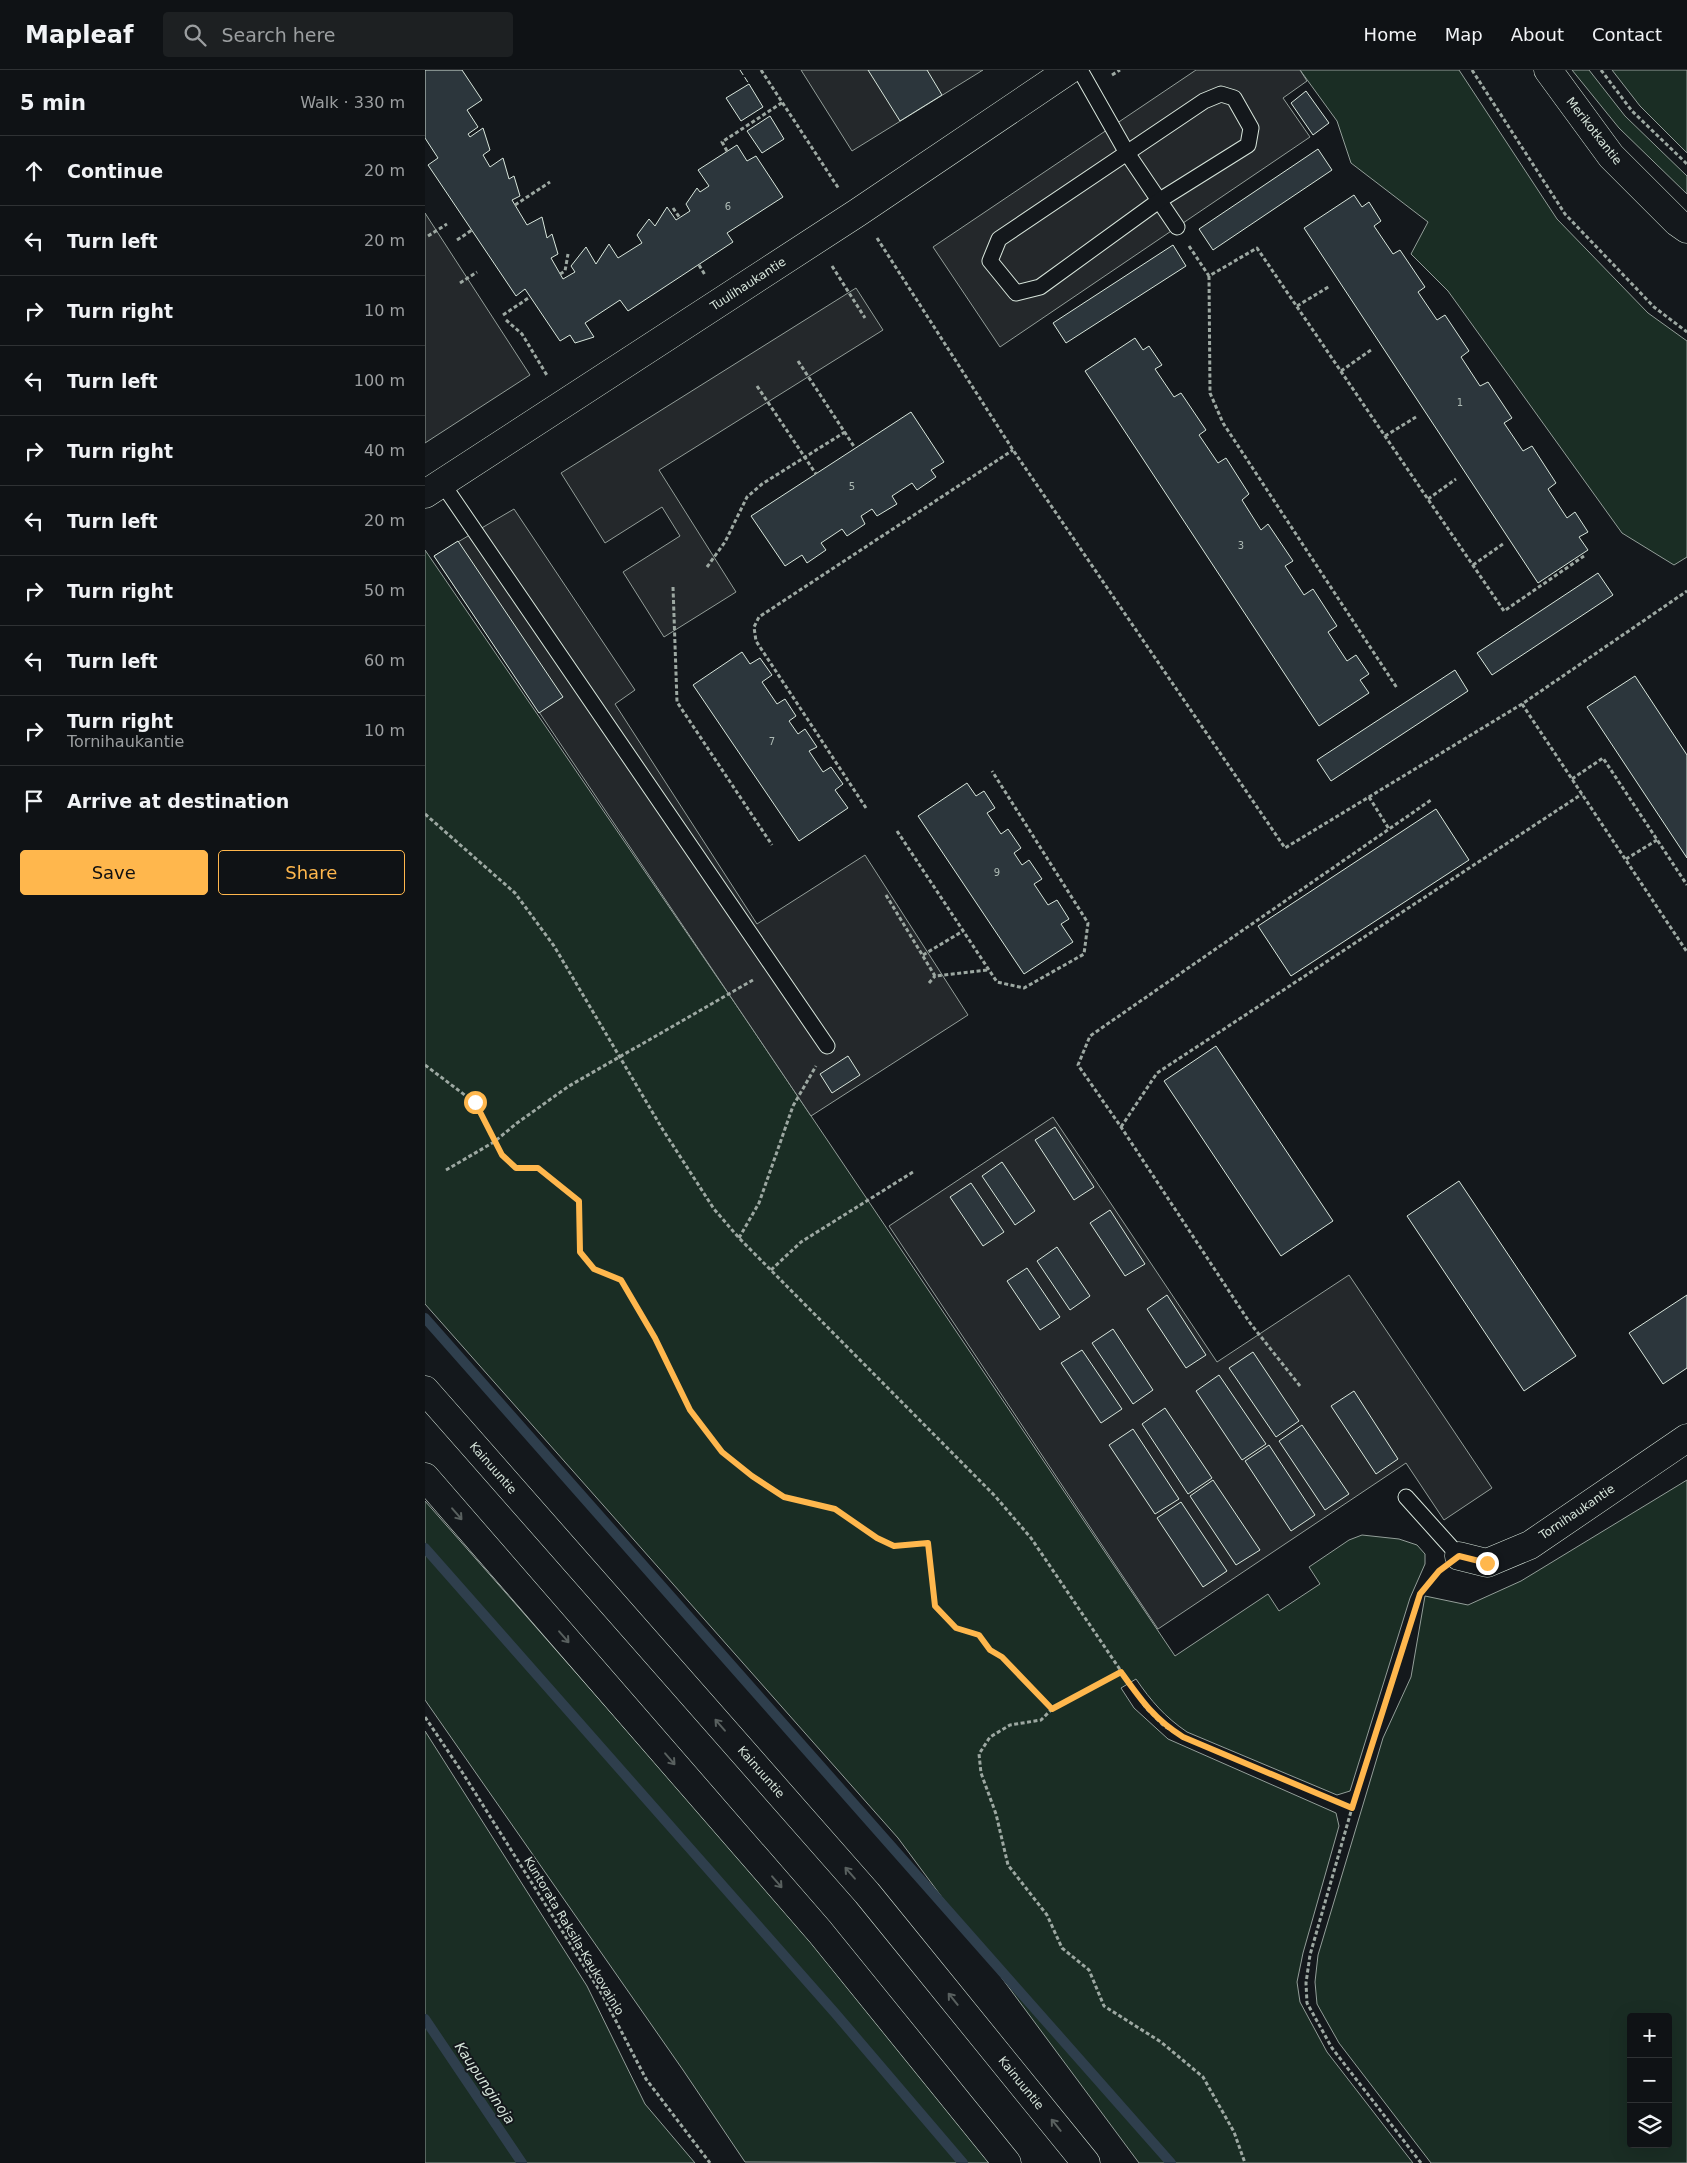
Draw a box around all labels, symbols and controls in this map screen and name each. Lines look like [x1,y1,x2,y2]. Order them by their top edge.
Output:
search box [163,12,513,57]
text: Mapleaf [25,21,133,49]
icon: search [181,21,209,49]
text: Search here [221,24,336,46]
text: Home [1364,24,1417,45]
text: Map [1445,24,1483,45]
text: About [1511,24,1564,45]
text: Contact [1592,24,1662,45]
text: 5 min [20,91,86,115]
text: Walk · 330 m [300,93,405,112]
street label: Merikotkantie [1563,94,1625,168]
icon: ahead [20,157,48,185]
text: Continue [67,160,163,182]
text: 20 m [364,161,405,180]
house number: 6 [725,201,731,212]
icon: left [20,227,48,255]
text: Turn left [67,230,158,252]
text: 20 m [364,231,405,250]
street label: Tuulihaukantie [707,254,788,314]
icon: right [20,297,48,325]
text: Turn right [67,300,173,322]
text: 10 m [364,301,405,320]
icon: left [20,367,48,395]
text: Turn left [67,370,158,392]
text: 100 m [354,371,405,390]
house number: 1 [1457,397,1463,408]
icon: right [20,437,48,465]
text: Turn right [67,440,173,462]
text: 40 m [364,441,405,460]
house number: 5 [849,481,855,492]
icon: left [20,507,48,535]
text: Turn left [67,510,158,532]
text: 20 m [364,511,405,530]
house number: 3 [1238,540,1244,551]
icon: right [20,577,48,605]
text: Turn right [67,580,173,602]
text: 50 m [364,581,405,600]
icon: left [20,647,48,675]
text: Turn left [67,650,158,672]
text: 60 m [364,651,405,670]
text: Turn right [67,710,173,732]
icon: right [20,717,48,745]
text: 10 m [364,721,405,740]
text: Tornihaukantie [67,732,184,751]
house number: 7 [769,736,775,747]
icon: arrive [20,787,48,815]
text: Arrive at destination [67,790,289,812]
button: Save [20,850,208,895]
button: Share [218,850,405,895]
house number: 9 [994,867,1000,878]
route start [464,1091,487,1114]
street label: Kainuuntie [467,1439,519,1497]
street label: Tornihaukantie [1536,1482,1617,1543]
one-way arrow [451,1508,463,1521]
route end [1476,1552,1499,1575]
one-way arrow [558,1630,569,1643]
one-way arrow [714,1719,725,1732]
street label: Kainuuntie [735,1743,787,1801]
one-way arrow [664,1753,676,1766]
street label: Kuntorata Raksila-Kaukovainio [521,1854,627,2018]
one-way arrow [844,1867,856,1880]
one-way arrow [771,1875,782,1888]
one-way arrow [948,1993,959,2006]
map controls [1627,2013,1672,2148]
button: + [1627,2013,1672,2058]
water label: Kaupunginoja [452,2039,518,2127]
street label: Kainuuntie [995,2054,1047,2112]
button: − [1627,2058,1672,2103]
button: layers [1627,2103,1672,2148]
one-way arrow [1050,2119,1061,2132]

